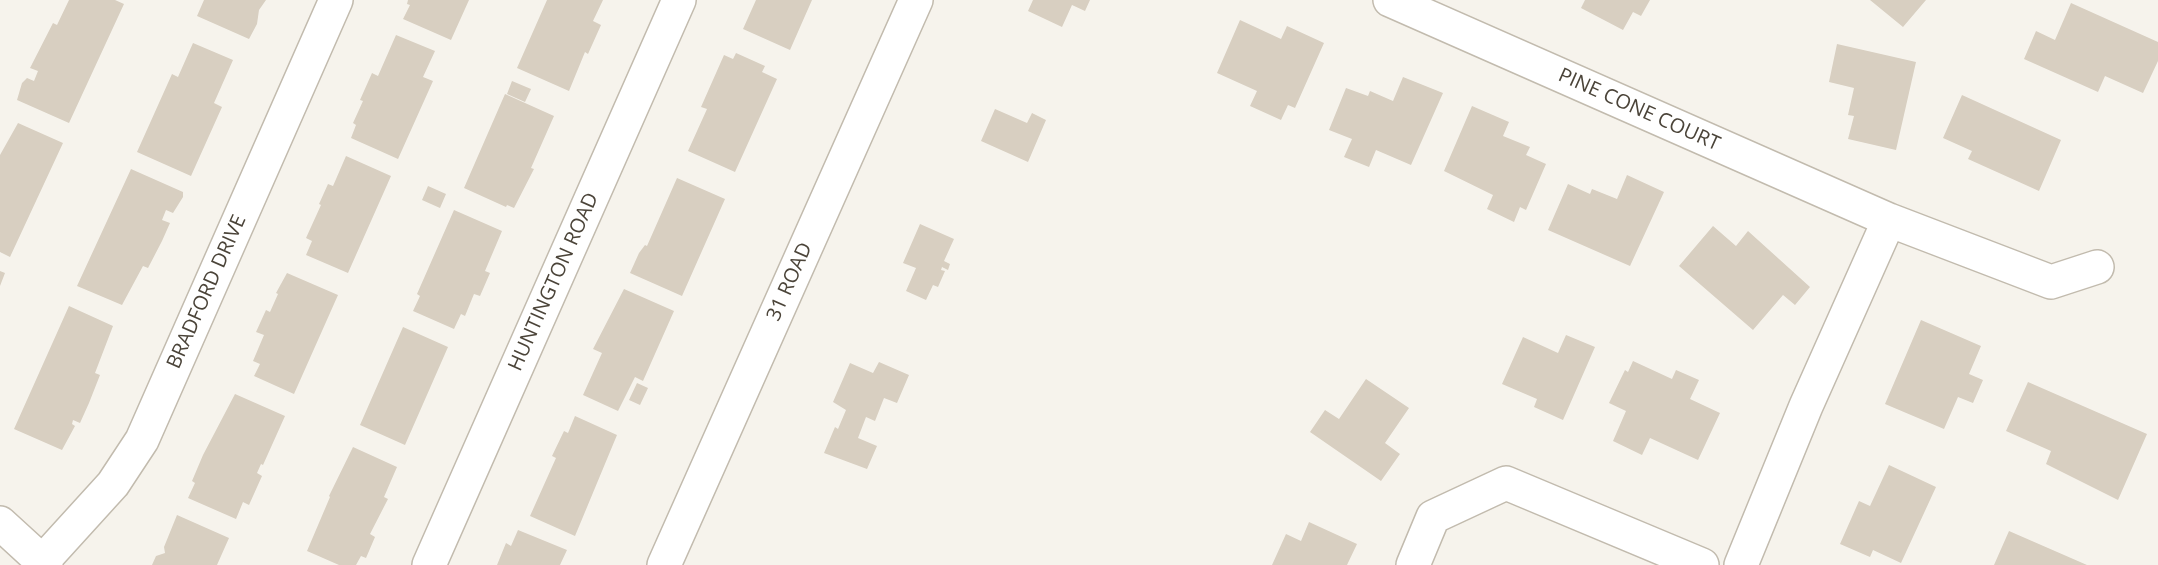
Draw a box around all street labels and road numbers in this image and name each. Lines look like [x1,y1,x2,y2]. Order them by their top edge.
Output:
street label: PINE CONE COURT [1554,64,1724,156]
street label: HUNTINGTON ROAD [504,189,604,375]
street label: BRADFORD DRIVE [162,211,252,373]
street label: 31 ROAD [762,239,818,325]

